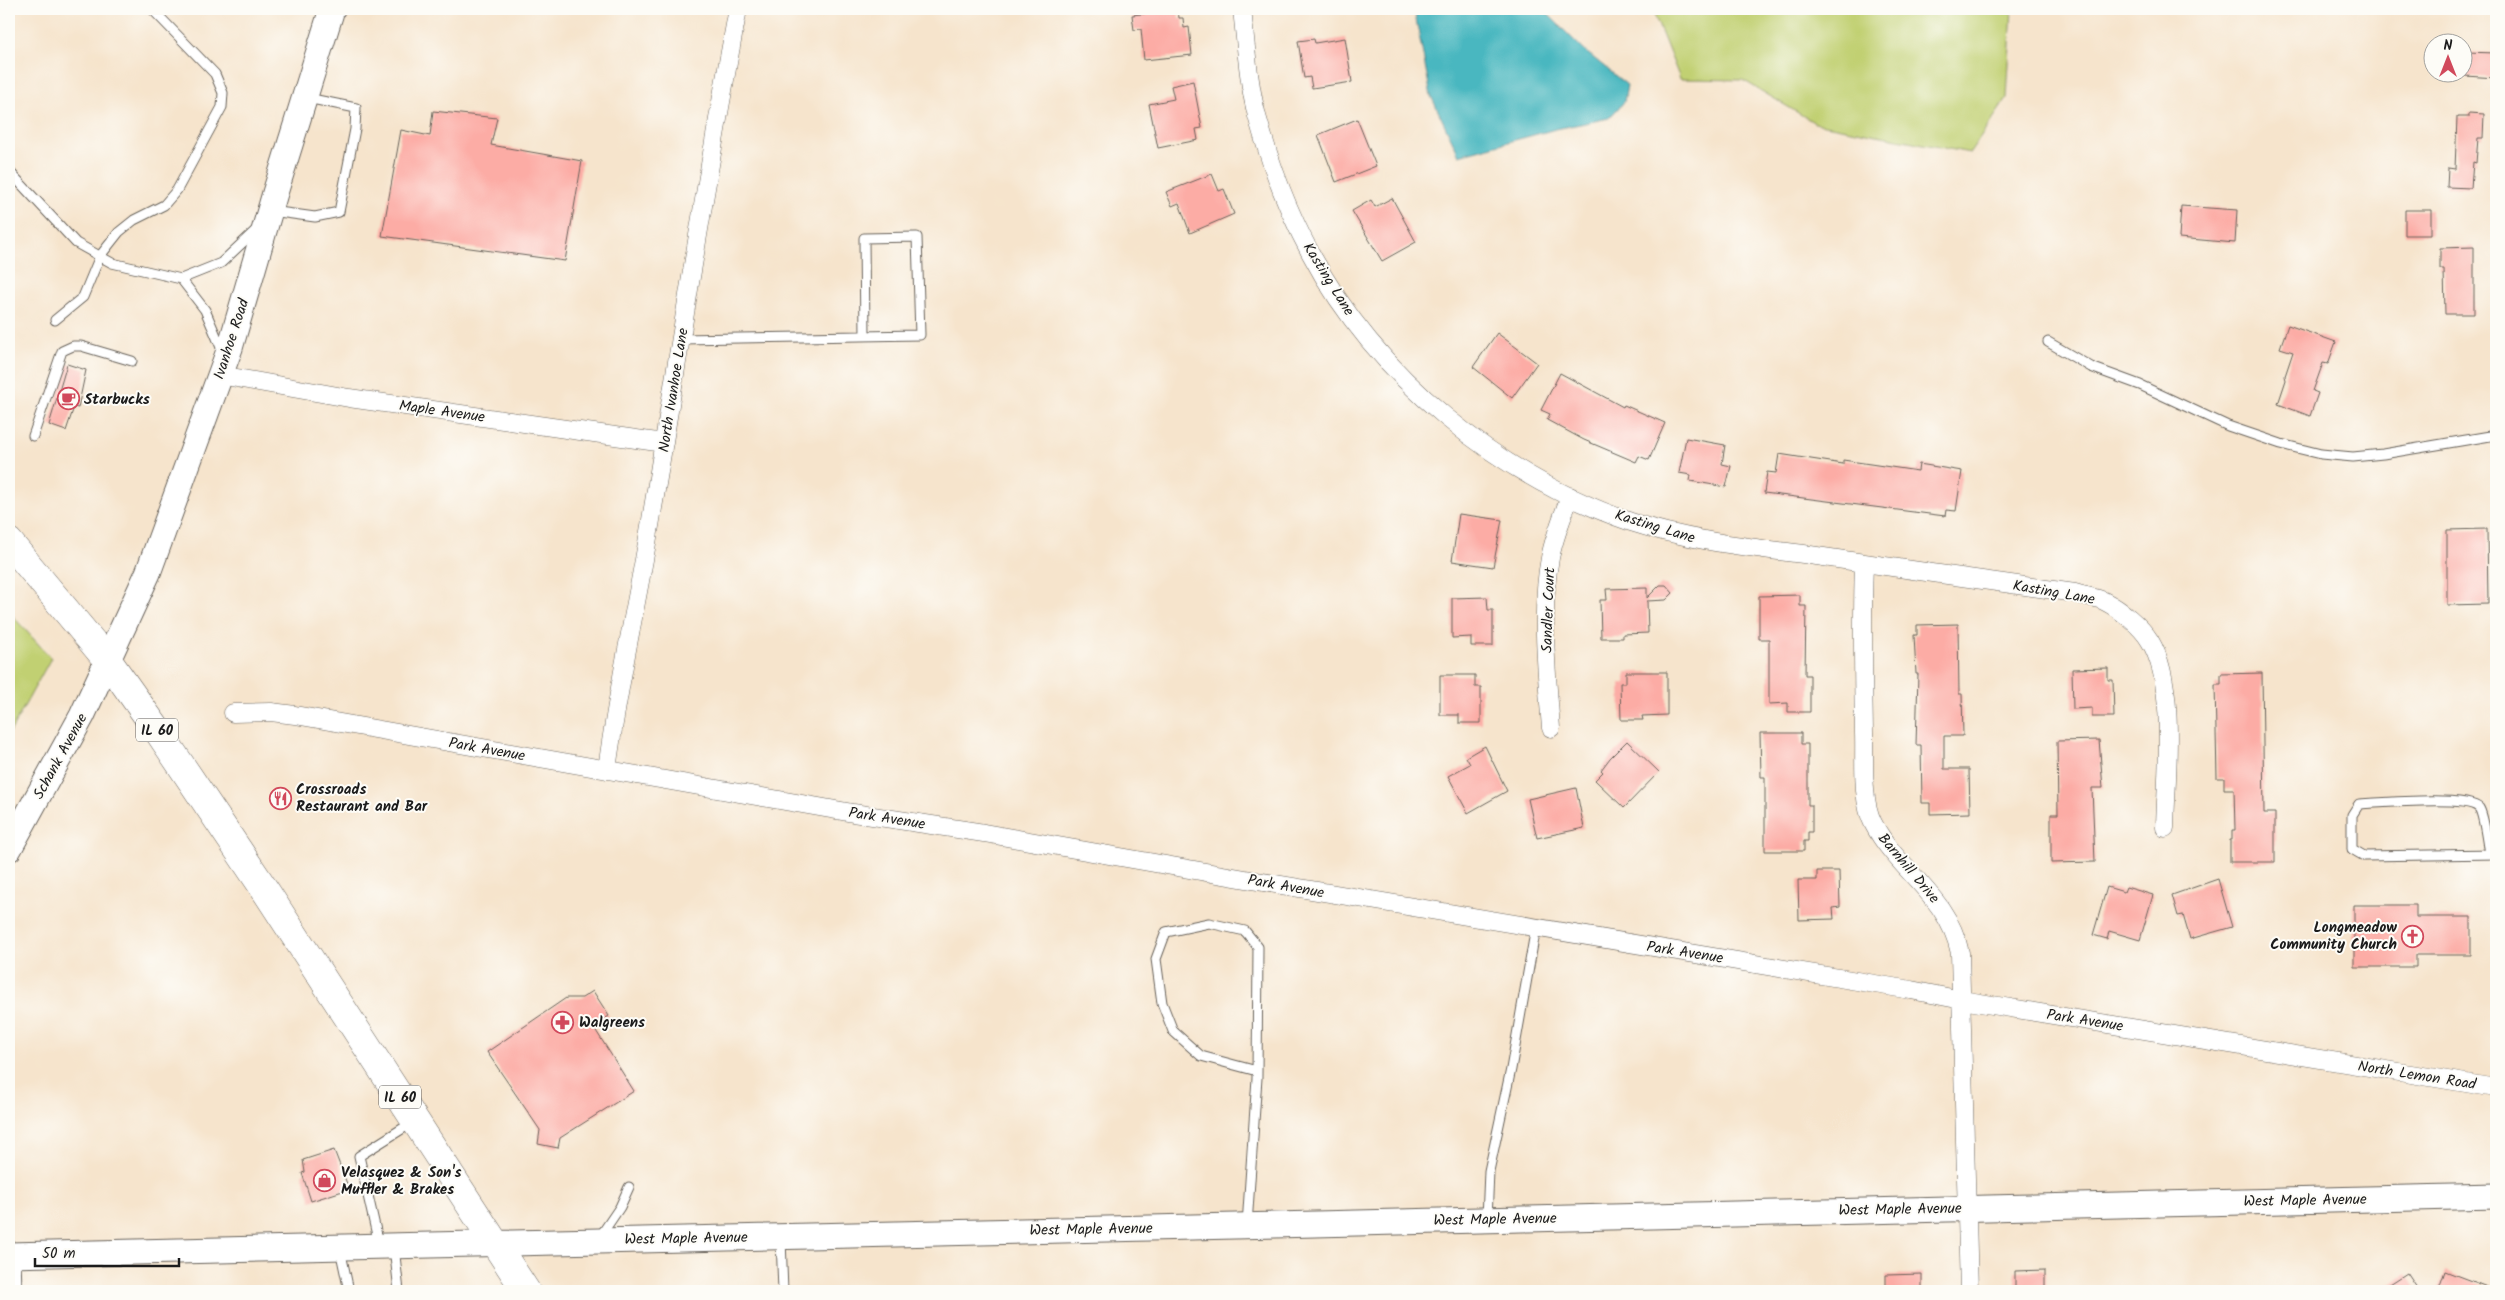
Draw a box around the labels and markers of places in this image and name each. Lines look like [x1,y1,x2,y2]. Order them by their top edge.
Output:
cafe icon: Starbucks [56,387,80,411]
place label: Starbucks [84,388,150,412]
place label: Crossroads Restaurant and Bar [296,778,428,819]
restaurant icon: Crossroads Restaurant and Bar [268,786,292,810]
place label: Longmeadow Community Church [2270,916,2397,957]
church icon: Longmeadow Community Church [2401,924,2425,948]
pharmacy icon: Walgreens [551,1010,575,1034]
place label: Walgreens [579,1011,645,1035]
place label: Velasquez & Son's Muffler & Brakes [341,1161,462,1202]
shop icon: Velasquez & Son's Muffler & Brakes [313,1169,337,1193]

